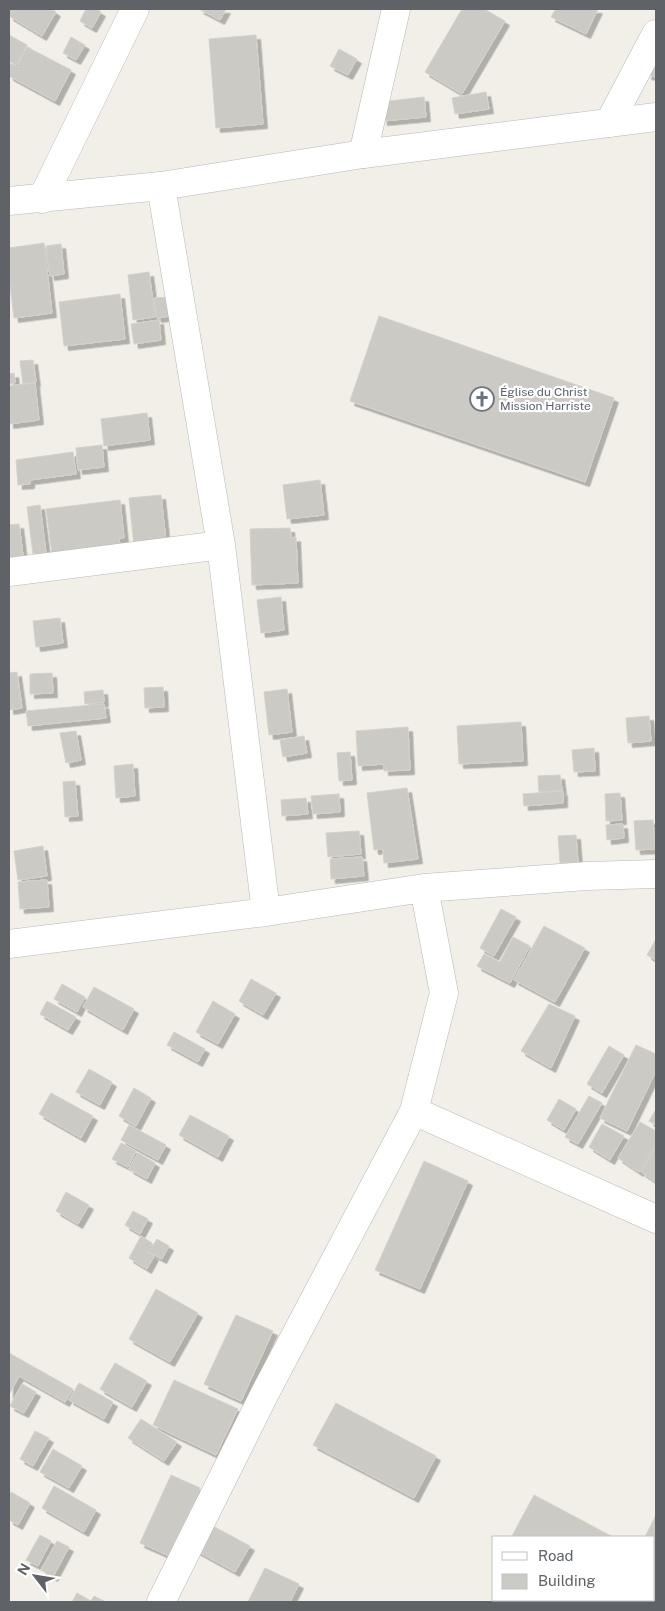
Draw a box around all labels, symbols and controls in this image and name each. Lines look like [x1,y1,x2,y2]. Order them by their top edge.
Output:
place label: Église du Christ Mission Harriste [500,385,591,413]
church icon: Église du Christ Mission Harriste [469,386,495,412]
legend [492,1536,655,1601]
text: Road [538,1547,574,1564]
north arrow [10,1551,60,1601]
text: N [14,1560,34,1578]
text: Building [538,1572,596,1589]

